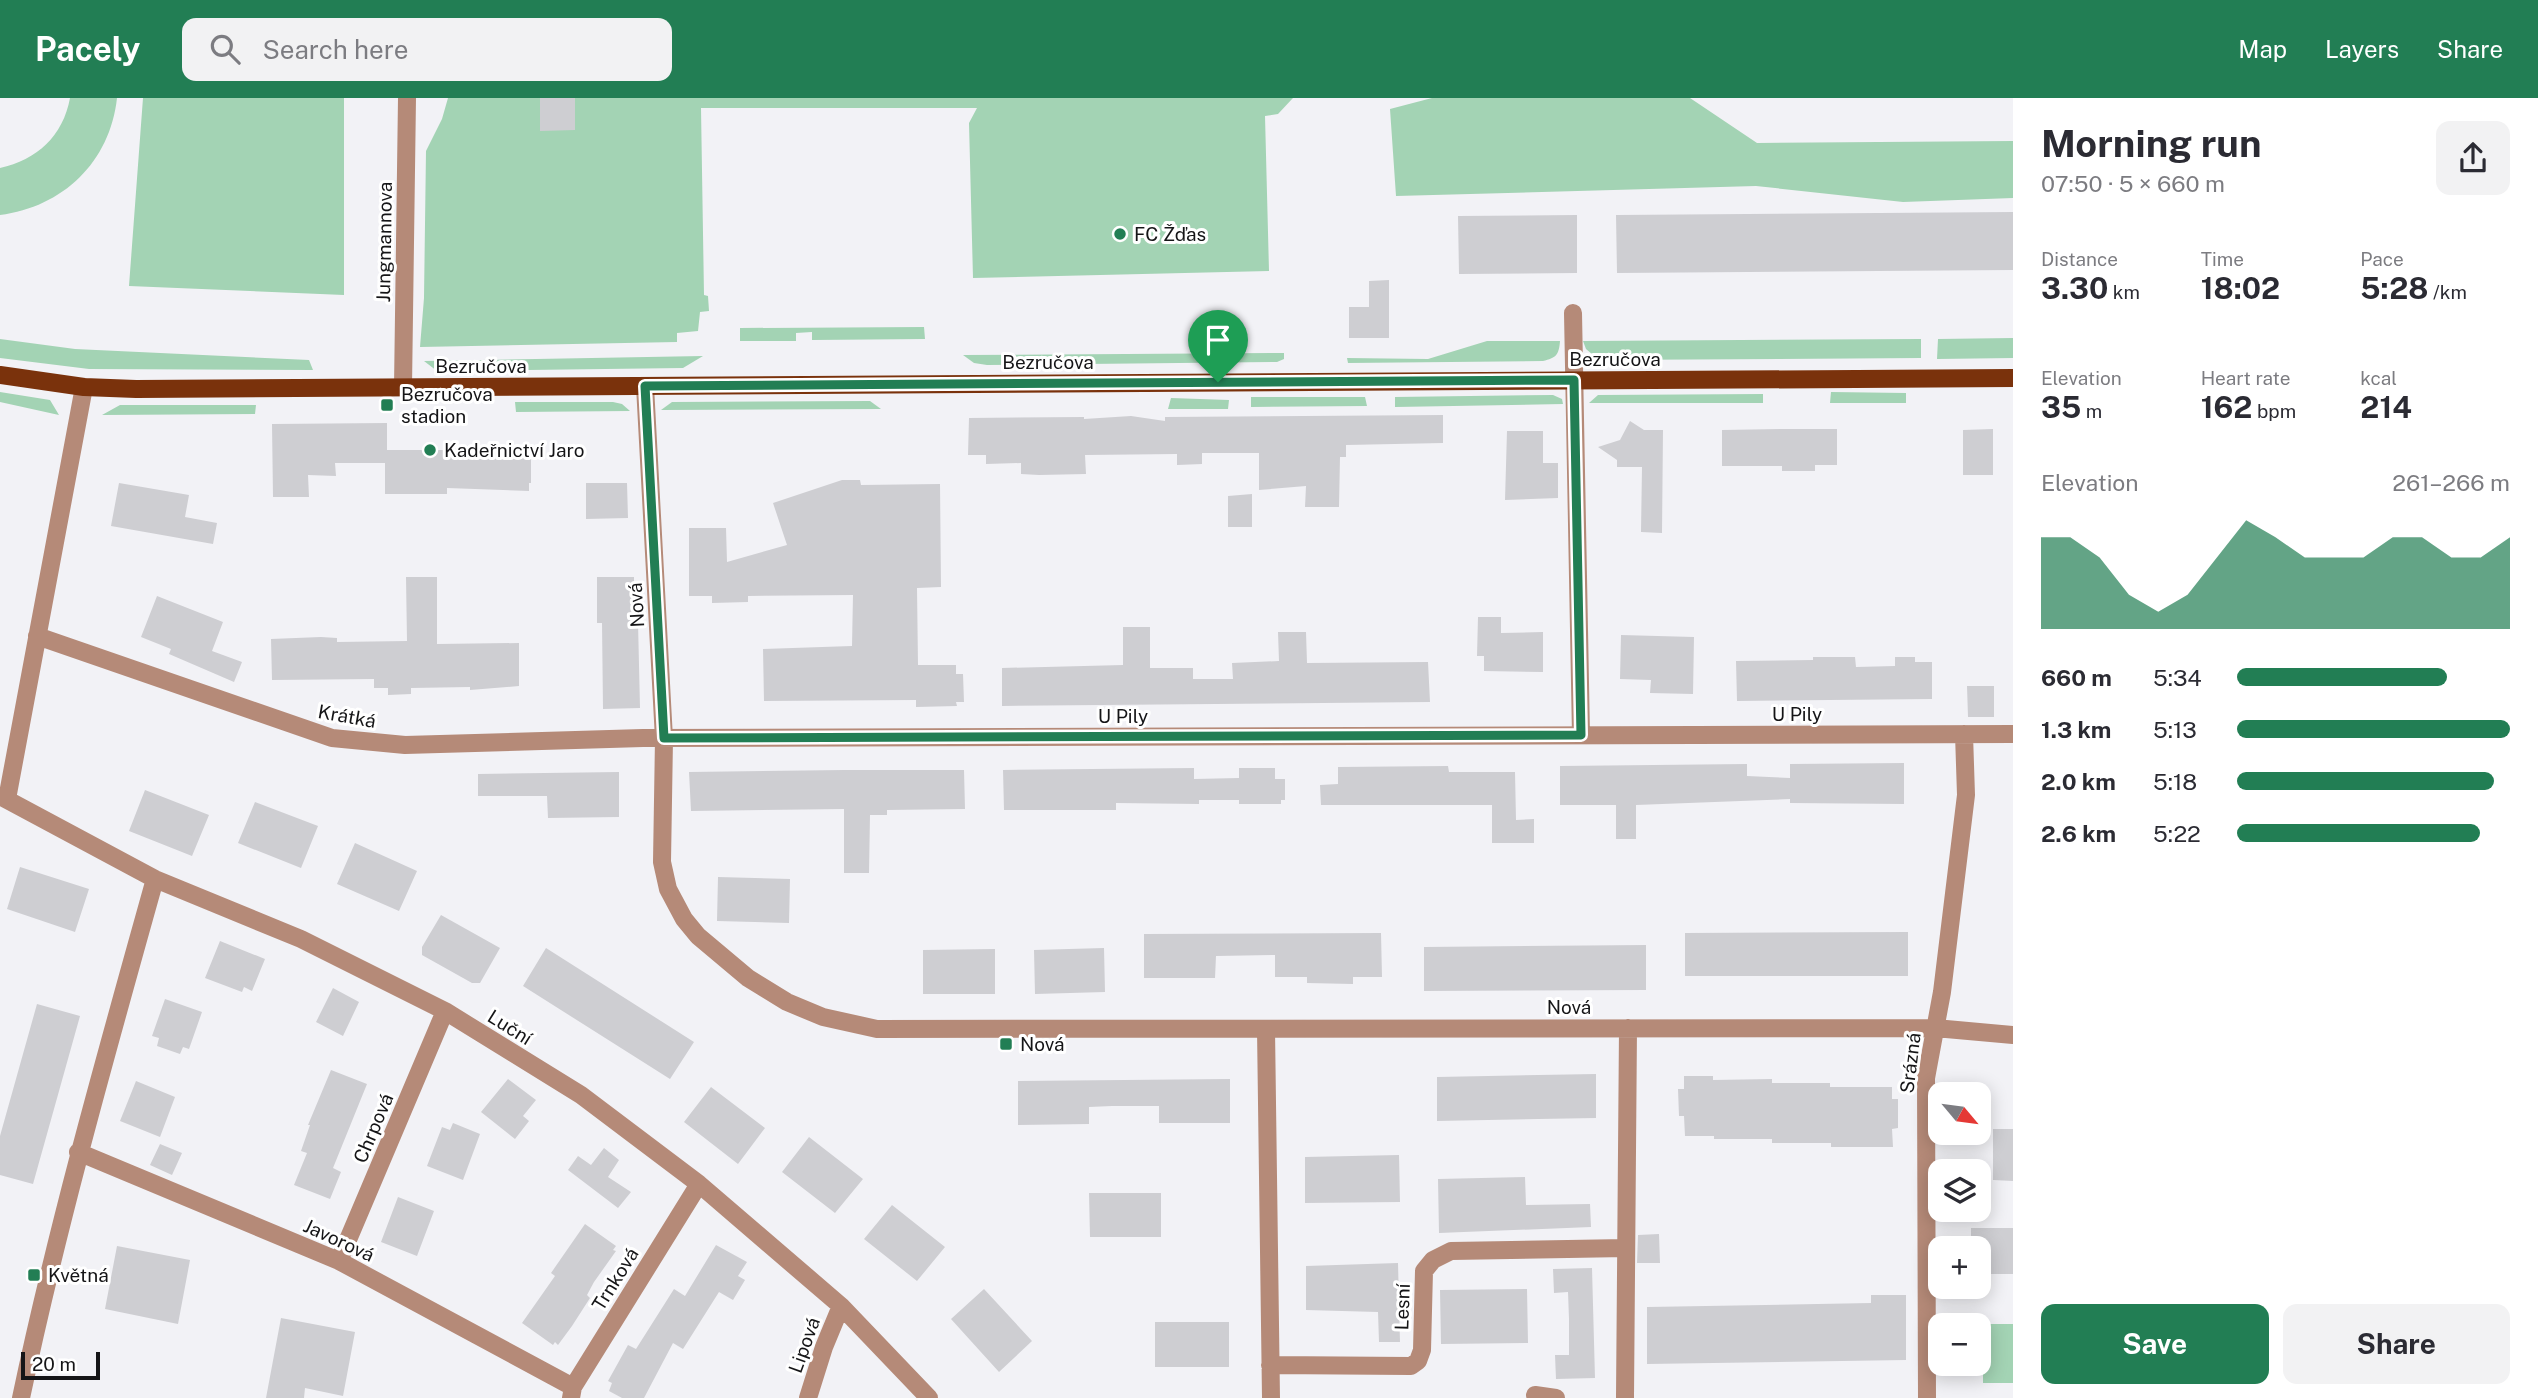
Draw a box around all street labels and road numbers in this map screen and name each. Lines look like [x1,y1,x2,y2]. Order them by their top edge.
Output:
street label: Jungmannova [372,182,396,302]
street label: Bezručova [1569,348,1661,370]
street label: Bezručova [1002,351,1094,373]
street label: Bezručova [435,355,527,377]
street label: Nová [624,582,648,628]
street label: Krátká [316,700,378,732]
street label: U Pily [1772,703,1822,725]
street label: U Pily [1098,705,1148,727]
street label: Nová [1547,996,1591,1018]
street label: Luční [484,1005,536,1049]
street label: Srázná [1895,1031,1925,1095]
street label: Chrpová [349,1090,397,1166]
street label: Javorová [300,1214,378,1266]
street label: Trnková [587,1244,643,1314]
street label: Lesní [1390,1283,1414,1331]
street label: Lipová [784,1314,824,1376]

